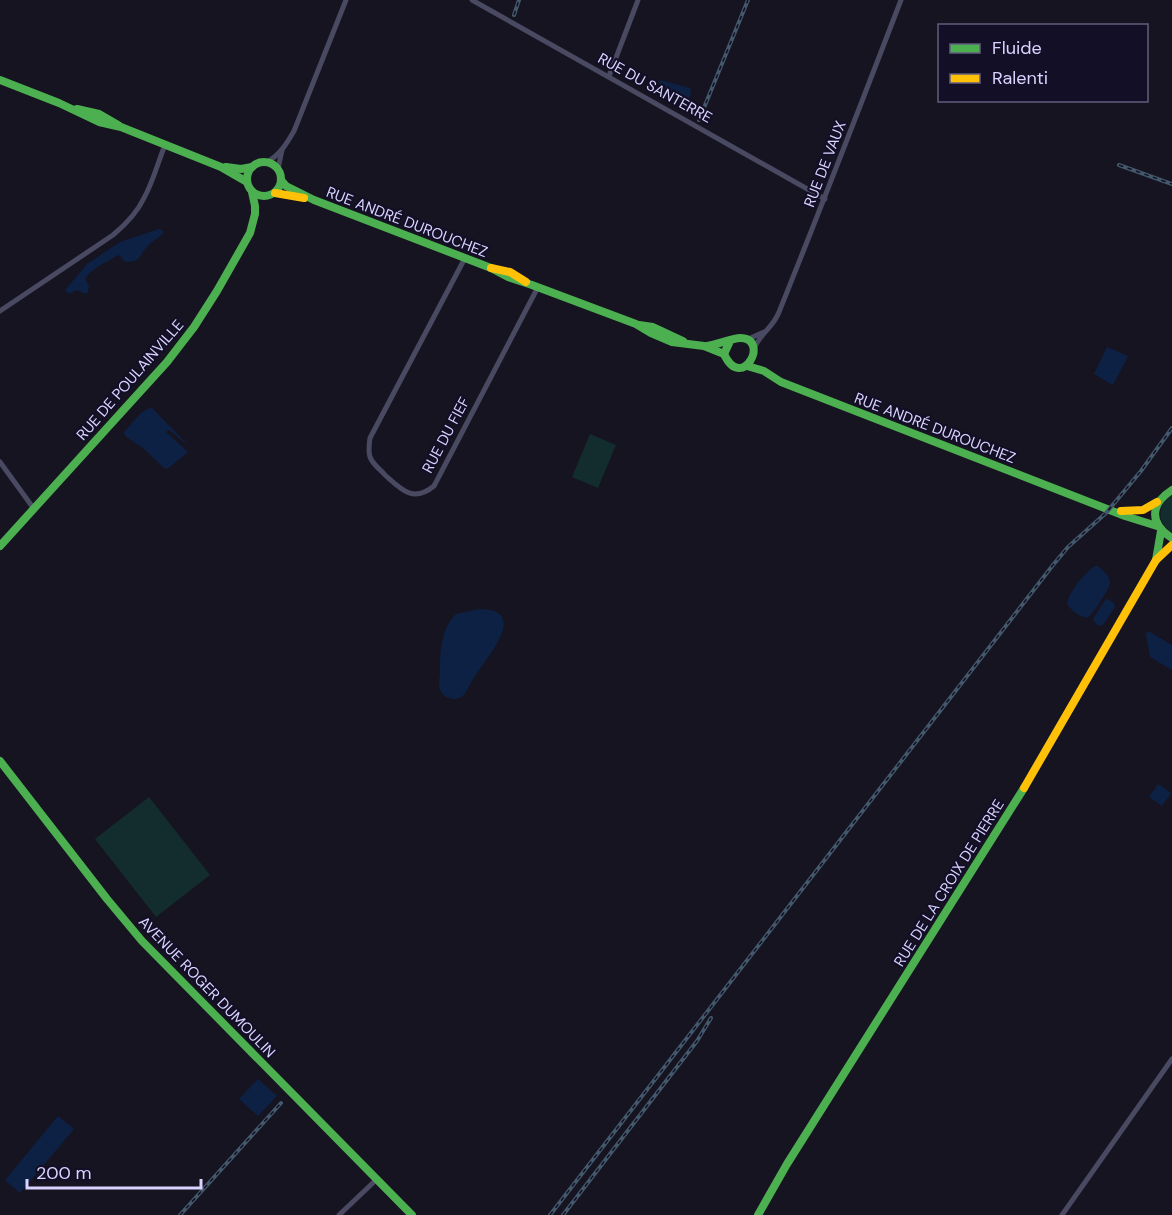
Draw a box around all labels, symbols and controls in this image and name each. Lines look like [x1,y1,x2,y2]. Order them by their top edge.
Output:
legend [938,24,1148,102]
text: Fluide [992,36,1042,60]
street label: RUE DU SANTERRE [594,48,716,128]
text: Ralenti [992,66,1048,90]
street label: RUE DE VAUX [799,118,851,210]
street label: RUE ANDRÉ DUROUCHEZ [323,182,491,262]
street label: RUE DE POULAINVILLE [72,315,188,445]
street label: RUE ANDRÉ DUROUCHEZ [851,388,1019,468]
street label: RUE DU FIEF [418,393,474,477]
street label: RUE DE LA CROIX DE PIERRE [889,796,1009,970]
street label: AVENUE ROGER DUMOULIN [134,912,280,1062]
scale bar [27,1152,201,1190]
text: 200 m [36,1161,92,1185]

